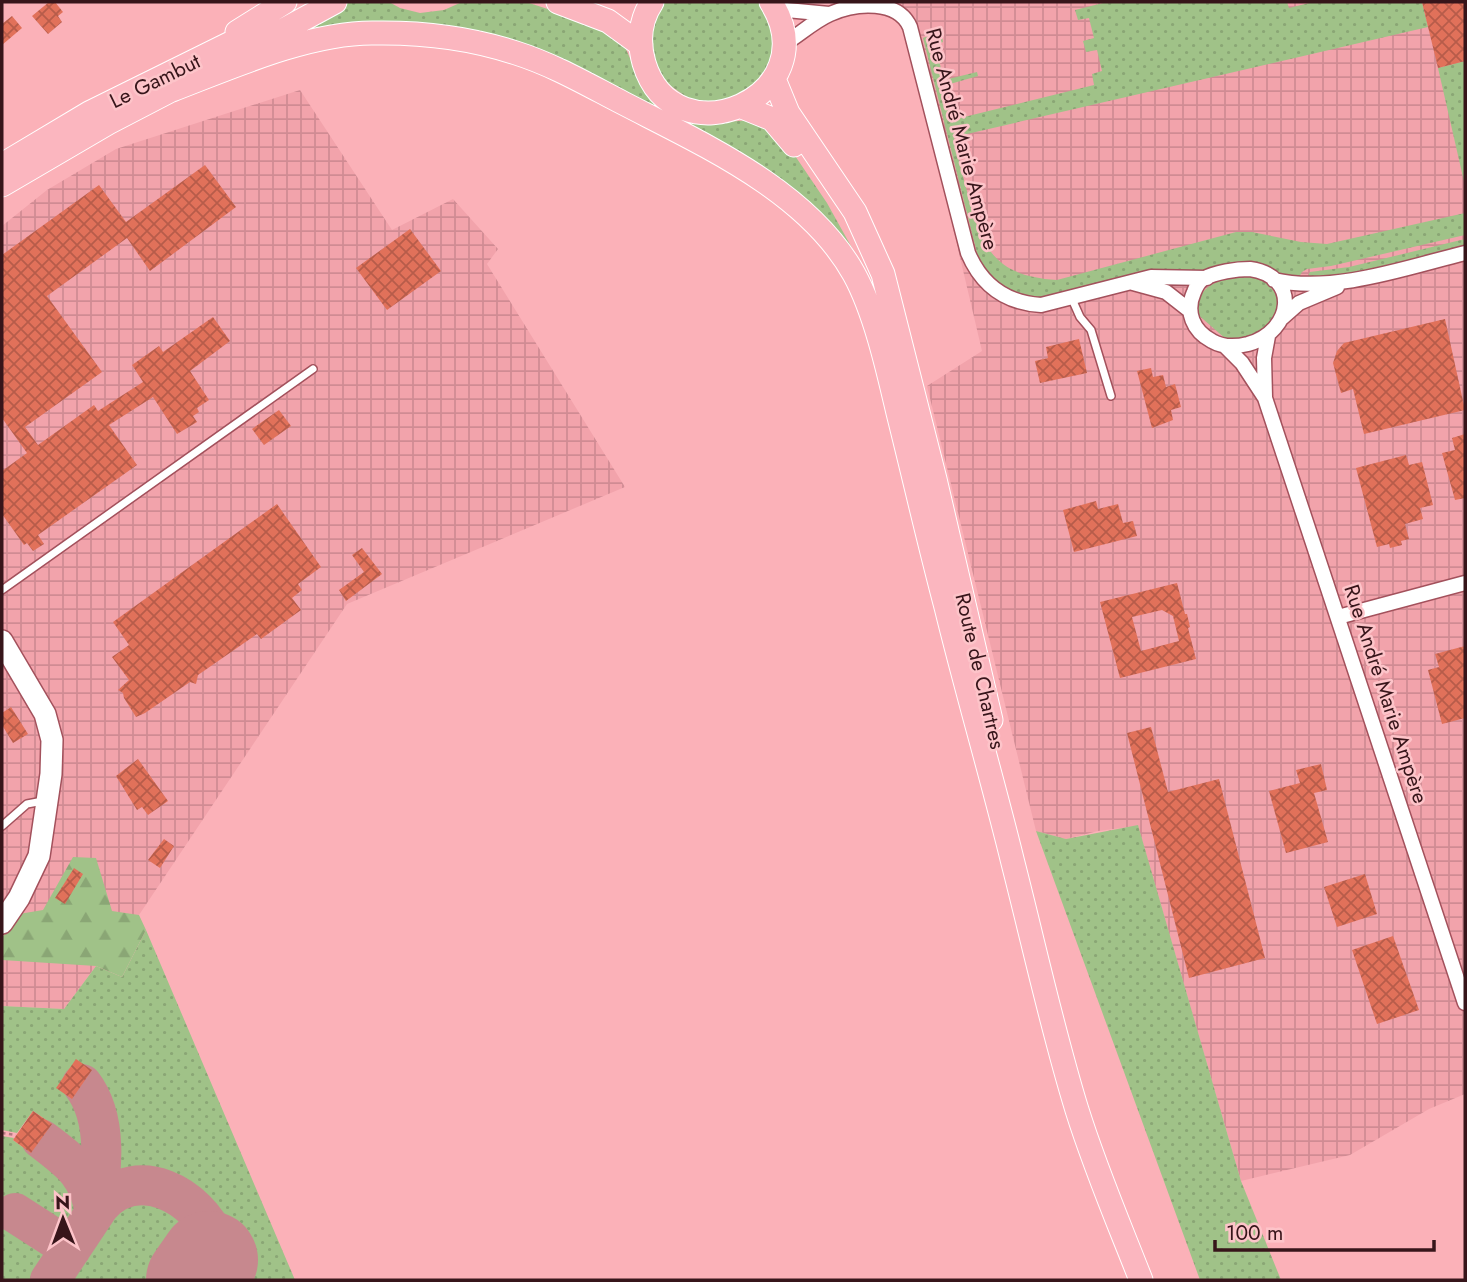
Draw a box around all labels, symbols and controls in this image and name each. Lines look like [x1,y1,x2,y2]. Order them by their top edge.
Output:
street label: Rue André Marie Ampère [918,25,1006,253]
street label: Le Gambut [105,46,205,116]
street label: Rue André Marie Ampère [1336,581,1436,807]
street label: Route de Chartres [947,590,1013,752]
north arrow [28,1184,98,1254]
text: N [55,1189,70,1216]
scale bar [1215,1208,1434,1252]
text: 100 m [1226,1218,1283,1248]

